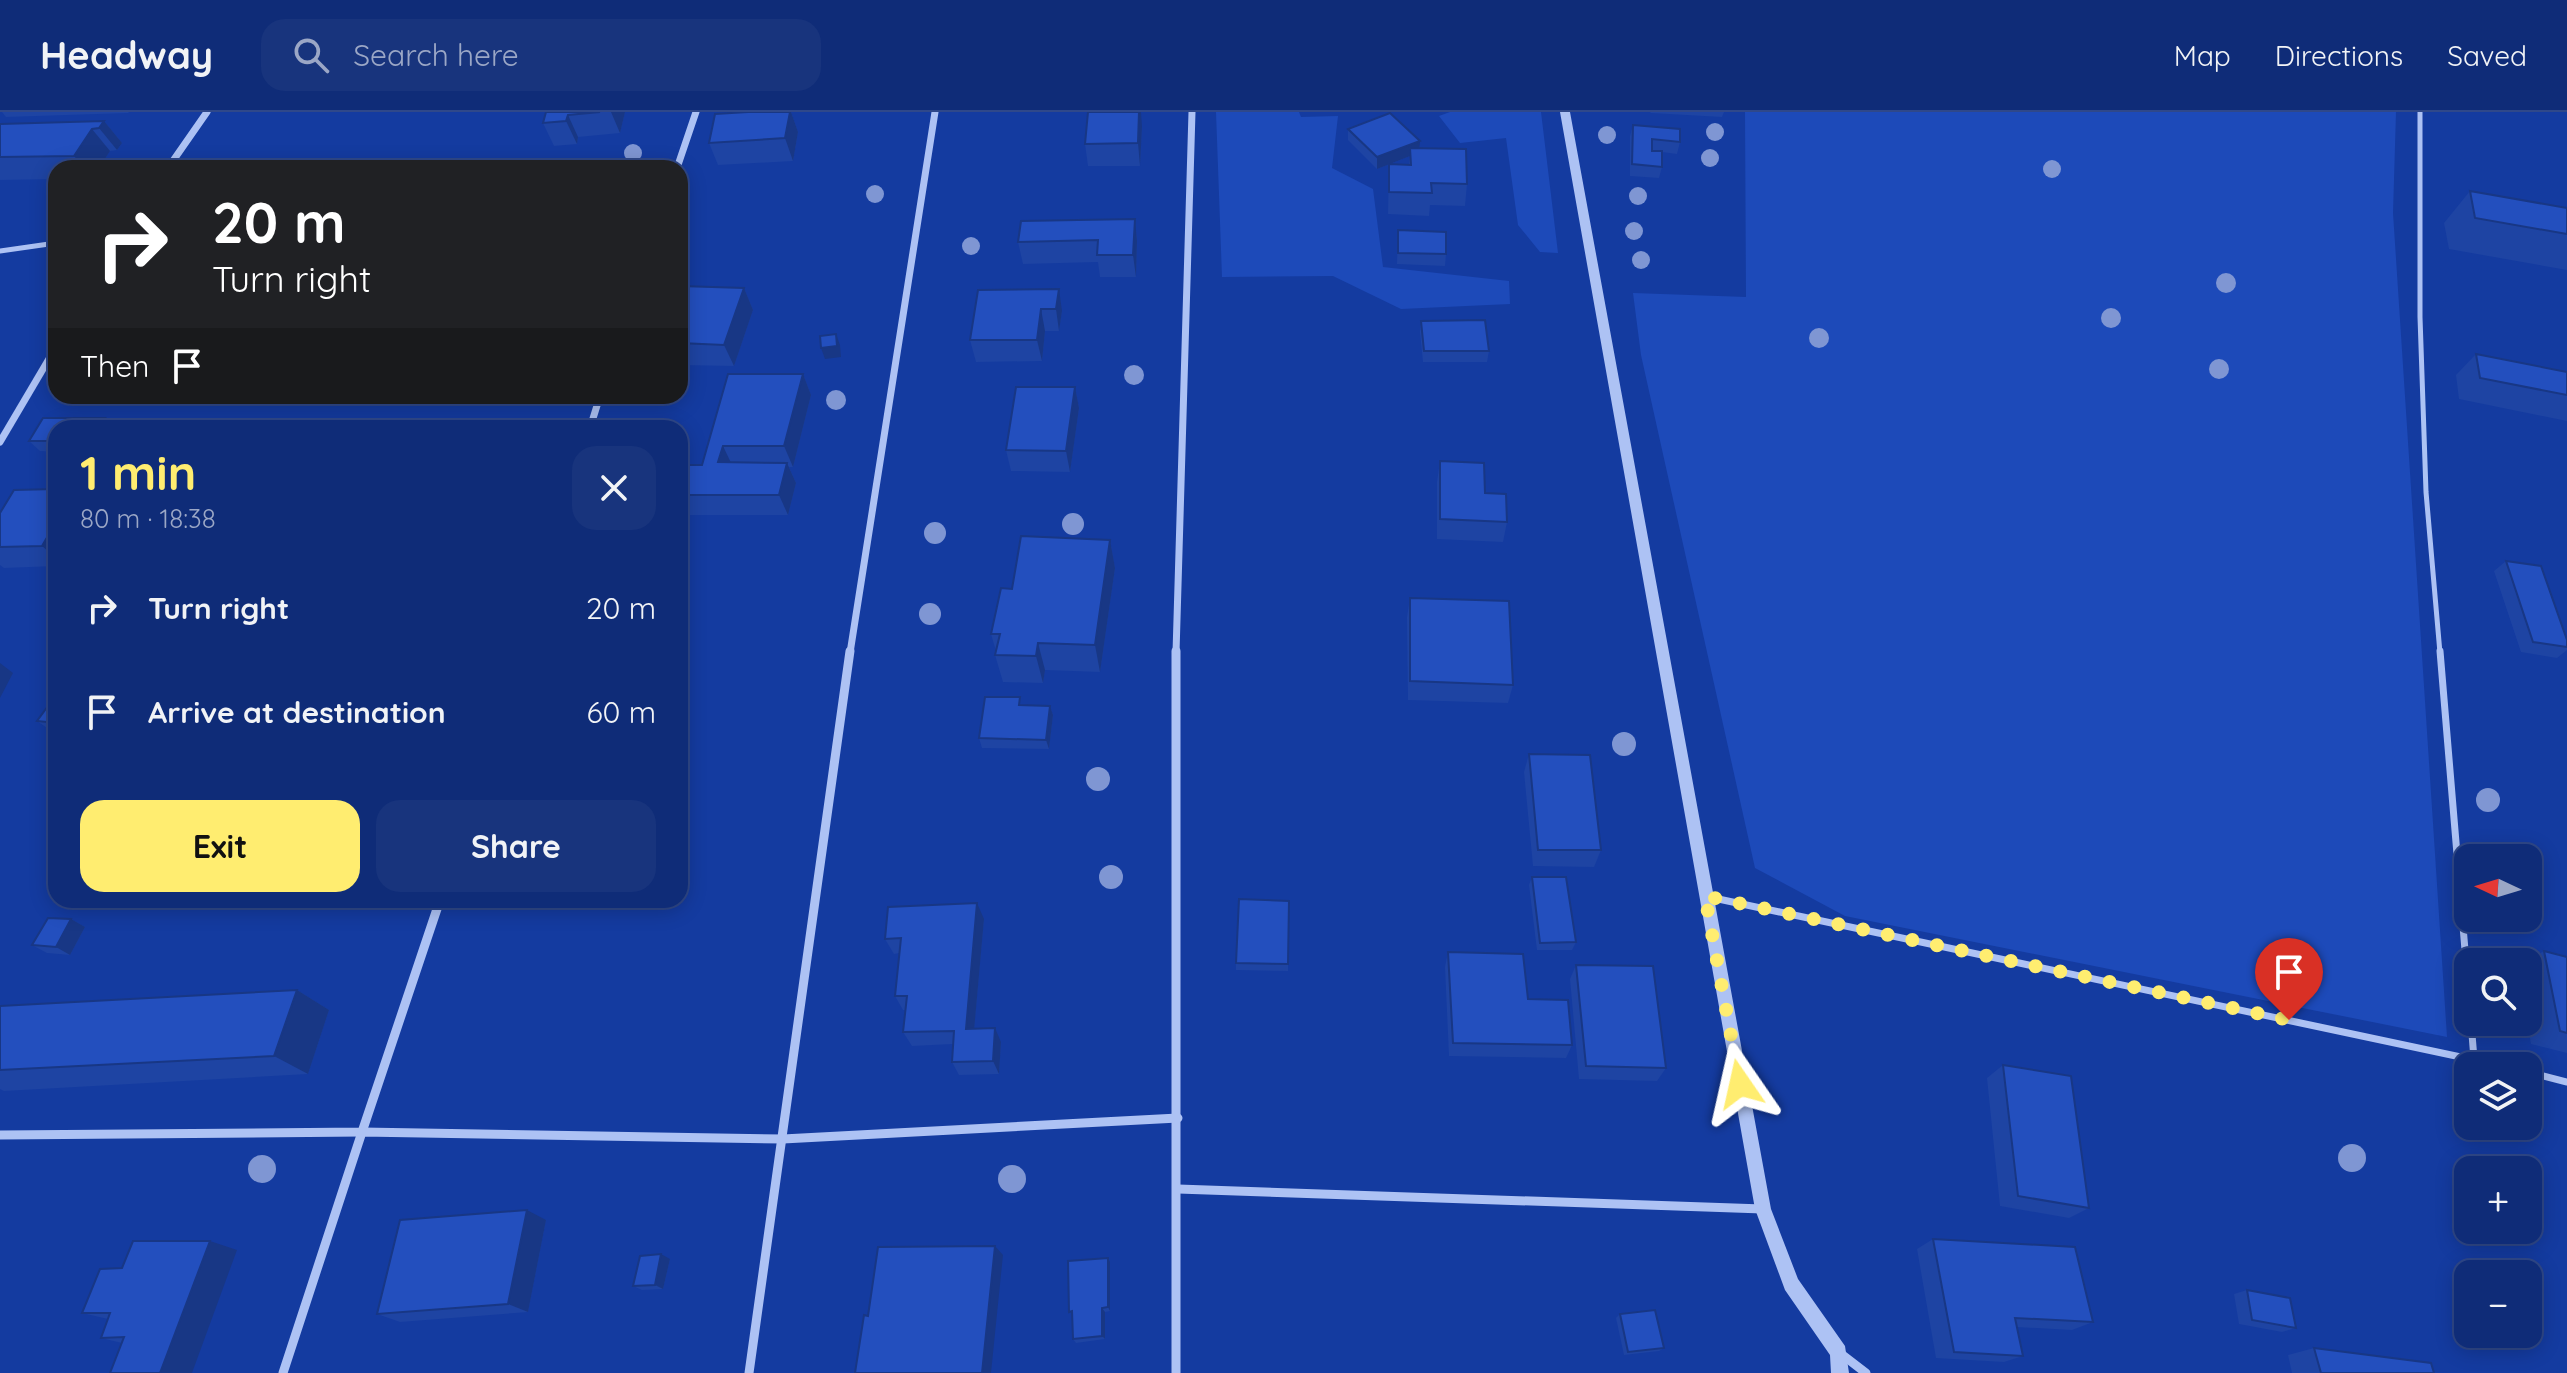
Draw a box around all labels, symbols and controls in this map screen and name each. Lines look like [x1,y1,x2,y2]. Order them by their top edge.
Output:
search box [261,19,821,91]
text: Headway [40,31,213,79]
icon: search [289,33,333,77]
text: Search here [353,36,519,74]
text: Map [2174,38,2231,73]
text: Directions [2275,38,2403,73]
text: Saved [2447,38,2527,73]
text: 20 m [212,187,346,257]
icon: right [80,192,184,296]
text: Turn right [212,256,371,301]
icon: arrive [165,344,209,388]
text: Then [80,347,149,385]
text: 1 min [80,442,196,502]
button: close [572,446,656,530]
text: 80 m · 18:38 [80,502,216,535]
icon: right [80,586,124,630]
text: Turn right [148,589,289,627]
text: 20 m [586,589,656,627]
icon: arrive [80,690,124,734]
text: Arrive at destination [148,693,446,731]
text: 60 m [586,693,656,731]
button: Exit [80,800,360,892]
button: Share [376,800,656,892]
north arrow [2454,844,2542,932]
map controls [2454,844,2542,1348]
pin [2255,938,2323,1020]
button: search [2454,948,2542,1036]
icon: arrive [2267,950,2311,994]
position arrow [1698,1042,1782,1126]
button: layers [2454,1052,2542,1140]
button: + [2454,1156,2542,1244]
button: − [2454,1260,2542,1348]

